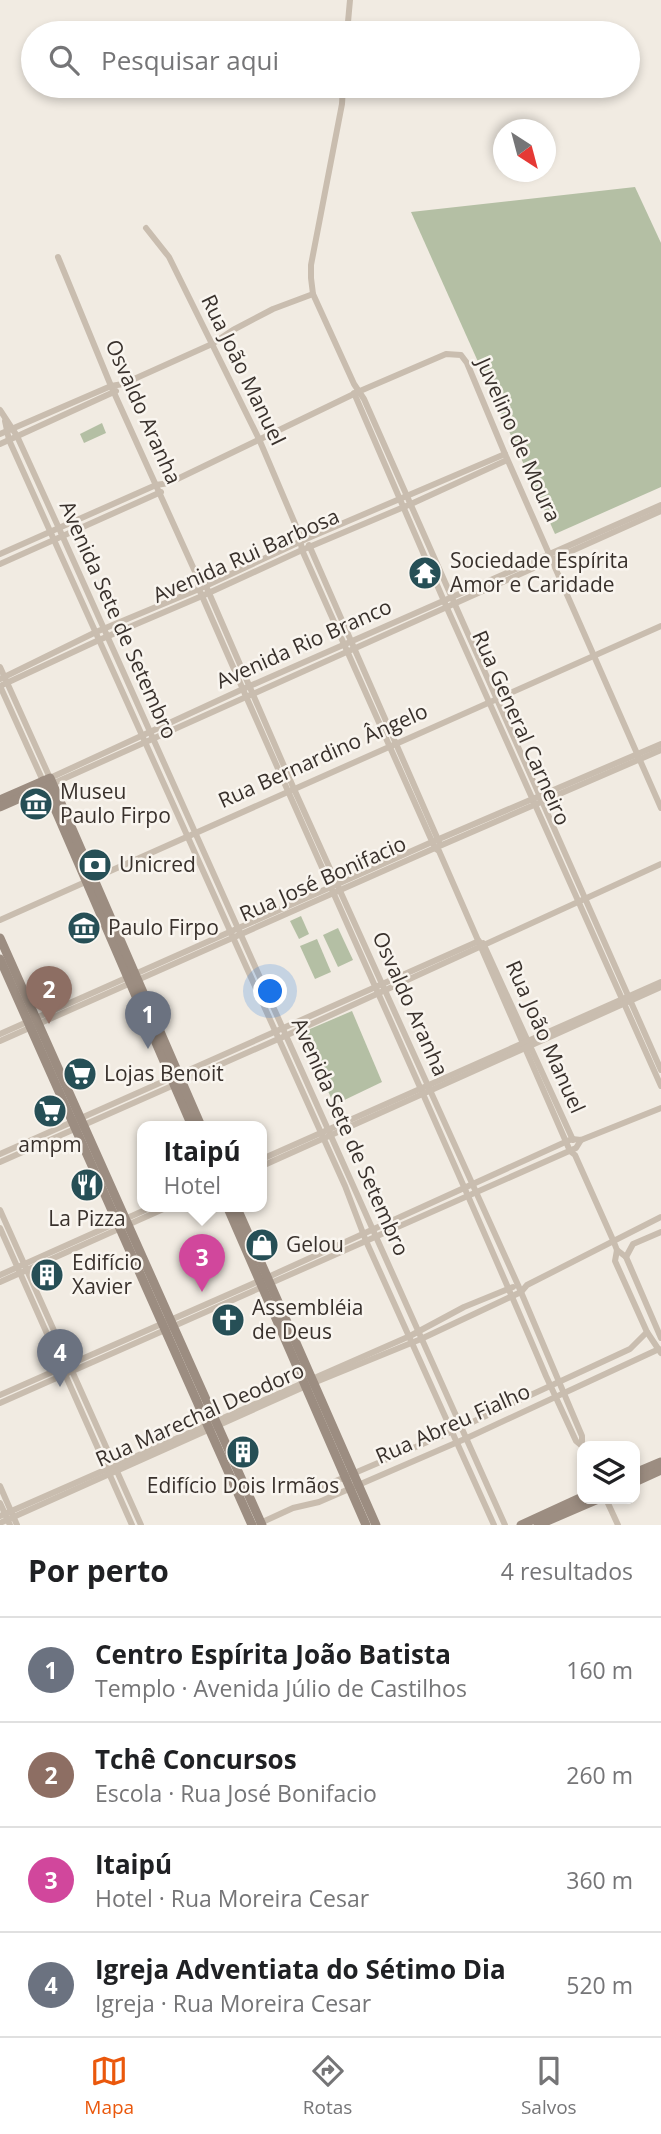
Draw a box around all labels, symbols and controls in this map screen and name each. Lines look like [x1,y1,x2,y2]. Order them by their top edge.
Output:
search box [21,21,640,98]
icon: search [45,41,83,79]
text: Pesquisar aqui [101,42,279,78]
north arrow [493,119,556,182]
street label: Rua João Manuel [195,290,293,450]
street label: Osvaldo Aranha [99,335,188,488]
street label: Juvelino de Moura [469,351,568,526]
street label: Avenida Sete de Setembro [54,496,184,743]
street label: Avenida Rui Barbosa [148,501,343,609]
place label: Sociedade Espírita Amor e Caridade [450,546,629,598]
temple icon: Sociedade Espírita Amor e Caridade [406,554,444,592]
street label: Avenida Rio Branco [211,592,396,694]
street label: Rua General Carneiro [466,626,577,829]
street label: Rua Bernardino Ângelo [213,696,432,814]
place label: Museu Paulo Firpo [60,777,171,829]
museum icon: Museu Paulo Firpo [17,785,55,823]
street label: Rua José Bonifacio [235,829,410,927]
bank icon: Unicred [76,846,114,884]
place label: Unicred [119,850,196,878]
museum icon: Paulo Firpo [65,909,103,947]
place label: Paulo Firpo [108,913,219,941]
street label: Osvaldo Aranha [366,927,455,1080]
street label: Rua João Manuel [500,956,592,1117]
pin: 2 [26,966,72,1024]
your location [253,974,287,1008]
pin: 1 [125,991,171,1049]
street label: Avenida Sete de Setembro [286,1013,416,1260]
supermarket icon: Lojas Benoit [61,1055,99,1093]
place label: Lojas Benoit [104,1059,224,1087]
supermarket icon: ampm [31,1092,69,1130]
popup [137,1121,267,1212]
place label: ampm [18,1130,82,1158]
text: Itaipú [163,1133,241,1169]
restaurant icon: La Pizza [68,1166,106,1204]
text: Hotel [163,1169,221,1201]
place label: La Pizza [48,1204,126,1232]
shop icon: Gelou [243,1226,281,1264]
place label: Gelou [286,1230,344,1258]
pin: 3 [179,1234,225,1292]
place label: Edifício Xavier [72,1248,142,1300]
building icon: Edifício Xavier [28,1256,66,1294]
place label: Assembléia de Deus [252,1293,363,1345]
church icon: Assembléia de Deus [209,1301,247,1339]
pin: 4 [37,1329,83,1387]
street label: Rua Marechal Deodoro [91,1355,308,1473]
street label: Rua Abreu Fialho [371,1376,534,1470]
building icon: Edifício Dois Irmãos [224,1433,262,1471]
map controls [577,1441,640,1504]
button: layers [577,1441,640,1504]
place label: Edifício Dois Irmãos [147,1471,339,1499]
text: Por perto [28,1550,169,1591]
text: 4 resultados [501,1555,633,1587]
text: Centro Espírita João Batista [95,1636,451,1672]
text: 1 [44,1654,58,1686]
text: 160 m [566,1654,633,1686]
text: Templo · Avenida Júlio de Castilhos [95,1672,467,1704]
text: Tchê Concursos [95,1741,297,1777]
text: 2 [44,1759,58,1791]
text: 260 m [566,1759,633,1791]
text: Escola · Rua José Bonifacio [95,1777,377,1809]
text: Itaipú [95,1846,172,1882]
text: 3 [44,1864,58,1896]
text: 360 m [566,1864,633,1896]
text: Hotel · Rua Moreira Cesar [95,1882,369,1914]
text: Igreja Adventiata do Sétimo Dia [95,1951,506,1987]
text: 4 [44,1969,58,2001]
text: 520 m [566,1969,633,2001]
text: Igreja · Rua Moreira Cesar [95,1987,371,2019]
tab: Mapa [84,2052,134,2120]
tab: Rotas [303,2052,352,2120]
tab: Salvos [521,2052,577,2120]

